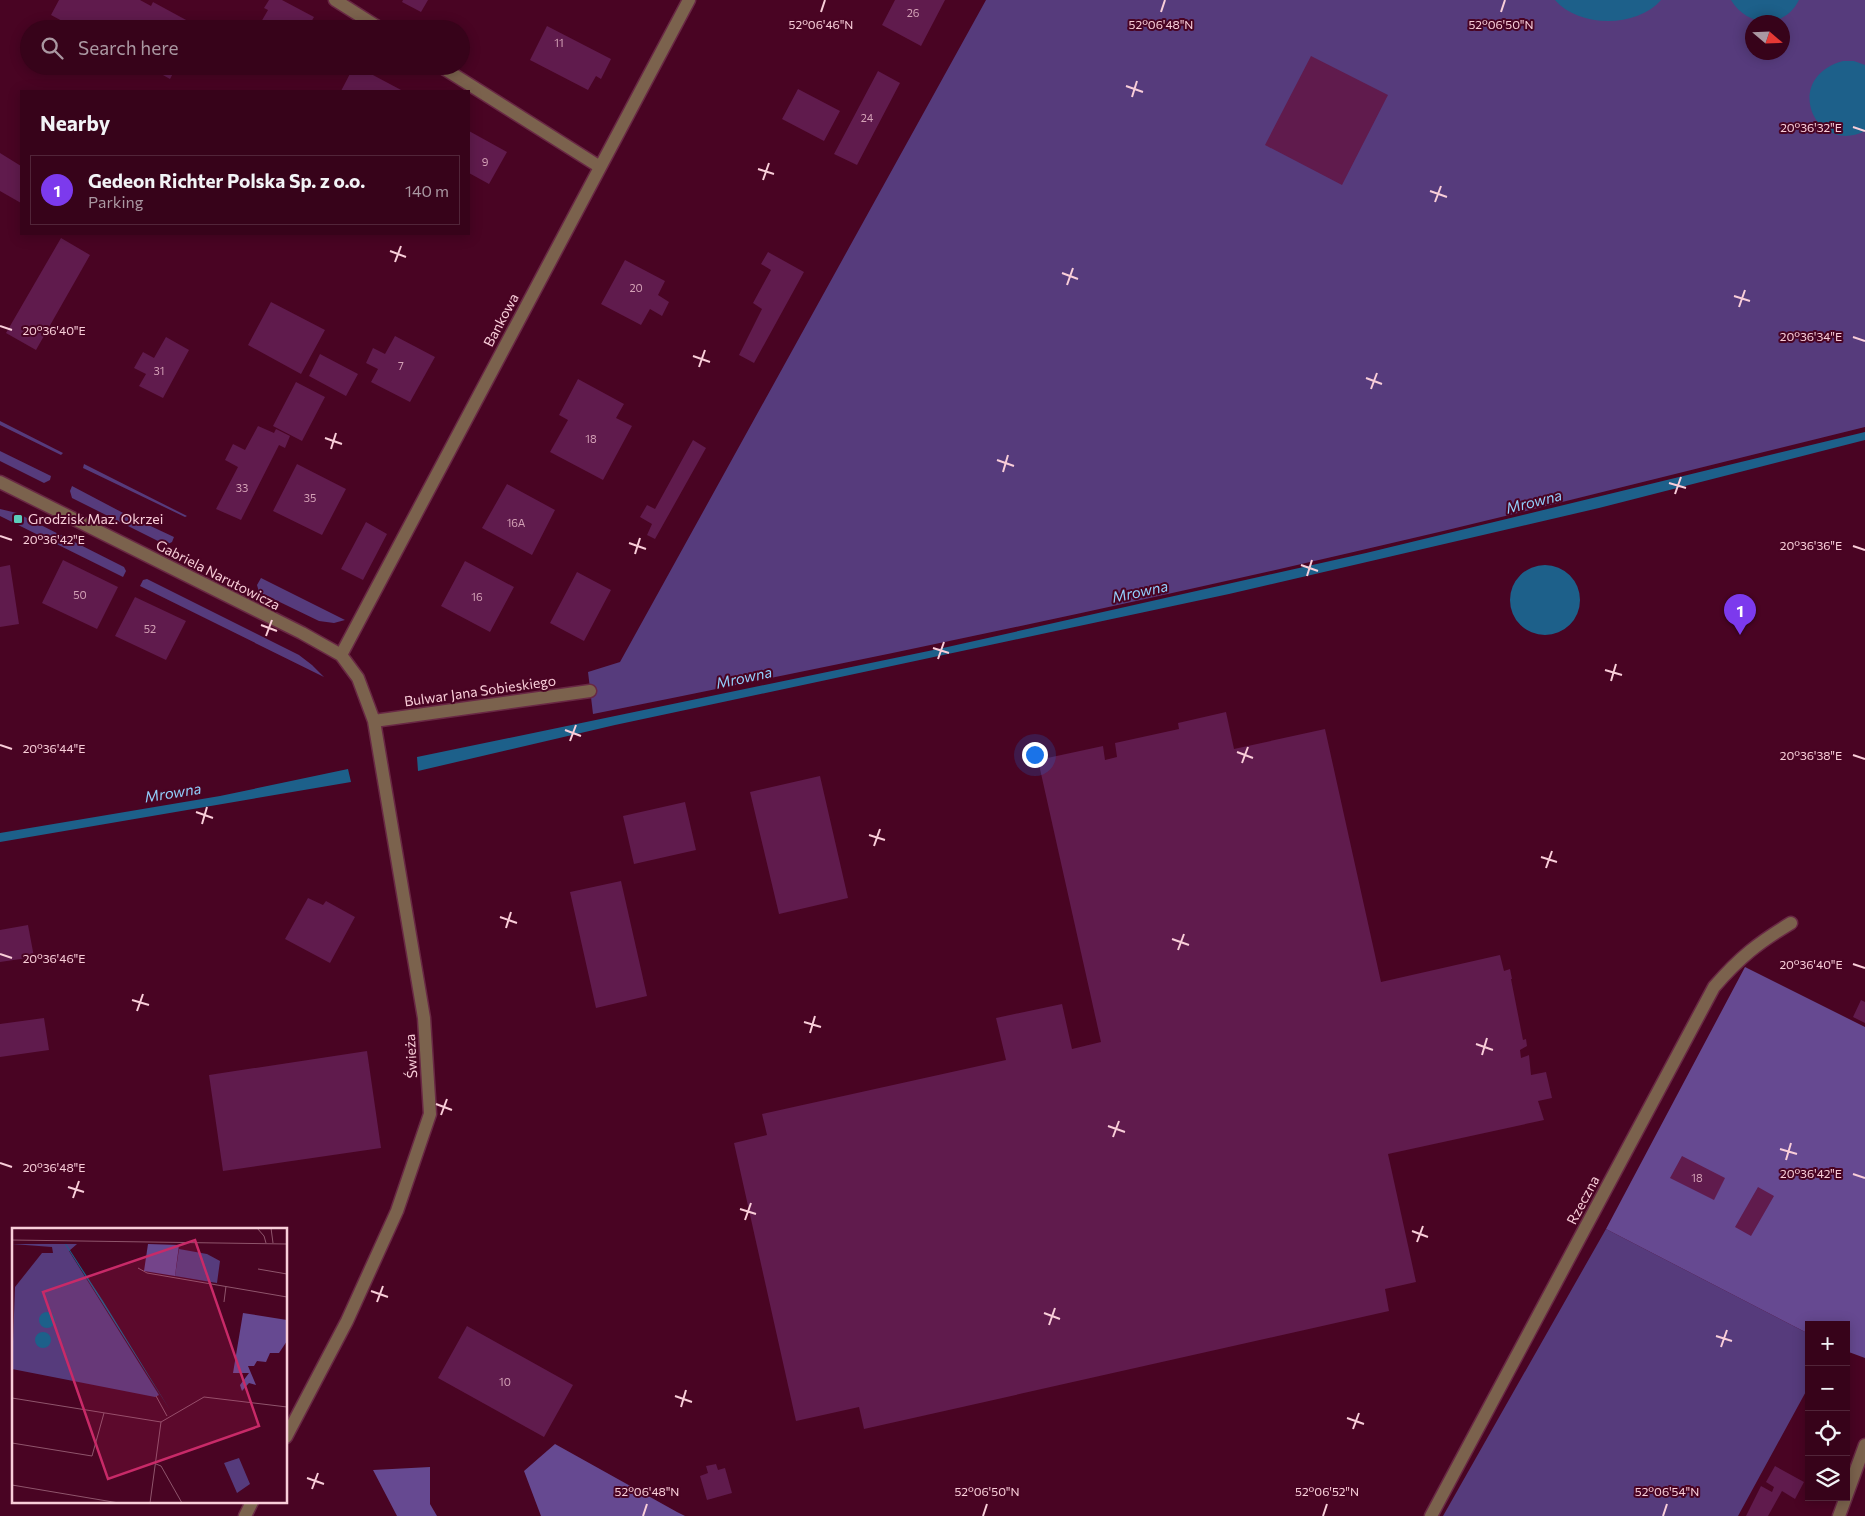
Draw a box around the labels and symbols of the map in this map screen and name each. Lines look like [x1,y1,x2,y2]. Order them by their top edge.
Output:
house number: 26 [907,6,920,19]
north arrow [1745,15,1790,60]
text: 52°06'46"N [789,17,853,31]
text: 52°06'48"N [1129,17,1193,31]
text: 52°06'50"N [1468,17,1534,31]
house number: 11 [554,36,564,49]
house number: 24 [861,111,874,124]
text: 20°36'32"E [1780,120,1842,134]
house number: 9 [482,155,489,168]
house number: 20 [629,281,643,294]
street label: Bankowa [479,290,522,349]
text: 20°36'40"E [22,323,86,337]
text: 20°36'34"E [1780,329,1842,343]
house number: 7 [398,359,404,372]
house number: 31 [154,364,164,377]
house number: 18 [585,432,597,445]
house number: 33 [236,481,248,494]
water label: Mrowna [1504,485,1564,517]
house number: 35 [304,491,316,504]
place label: Grodzisk Maz. Okrzei [28,510,163,527]
marker: Grodzisk Maz. Okrzei [12,513,24,525]
house number: 16A [507,516,526,529]
text: 20°36'42"E [23,532,85,546]
street label: Gabriela Narutowicza [153,536,283,613]
text: 20°36'36"E [1780,538,1842,552]
water label: Mrowna [1110,576,1170,606]
house number: 50 [73,588,87,601]
house number: 16 [471,590,483,603]
pin: 1 [1724,594,1756,635]
house number: 52 [144,622,156,635]
water label: Mrowna [714,662,774,692]
street label: Bulwar Jana Sobieskiego [403,671,557,710]
text: 20°36'44"E [23,741,85,755]
your location [1022,742,1048,768]
text: 20°36'38"E [1780,748,1842,762]
water label: Mrowna [143,779,203,805]
text: 20°36'46"E [23,951,85,965]
text: 20°36'40"E [1779,957,1843,971]
street label: Świeża [401,1033,420,1079]
text: 20°36'48"E [23,1160,85,1174]
text: 20°36'42"E [1780,1166,1842,1180]
house number: 18 [1691,1171,1703,1184]
street label: Rzeczna [1563,1172,1602,1227]
inset map [12,1228,288,1504]
house number: 10 [499,1375,511,1388]
text: 52°06'48"N [615,1484,679,1498]
text: 52°06'50"N [954,1484,1020,1498]
text: 52°06'52"N [1295,1484,1359,1498]
text: 52°06'54"N [1635,1484,1699,1498]

